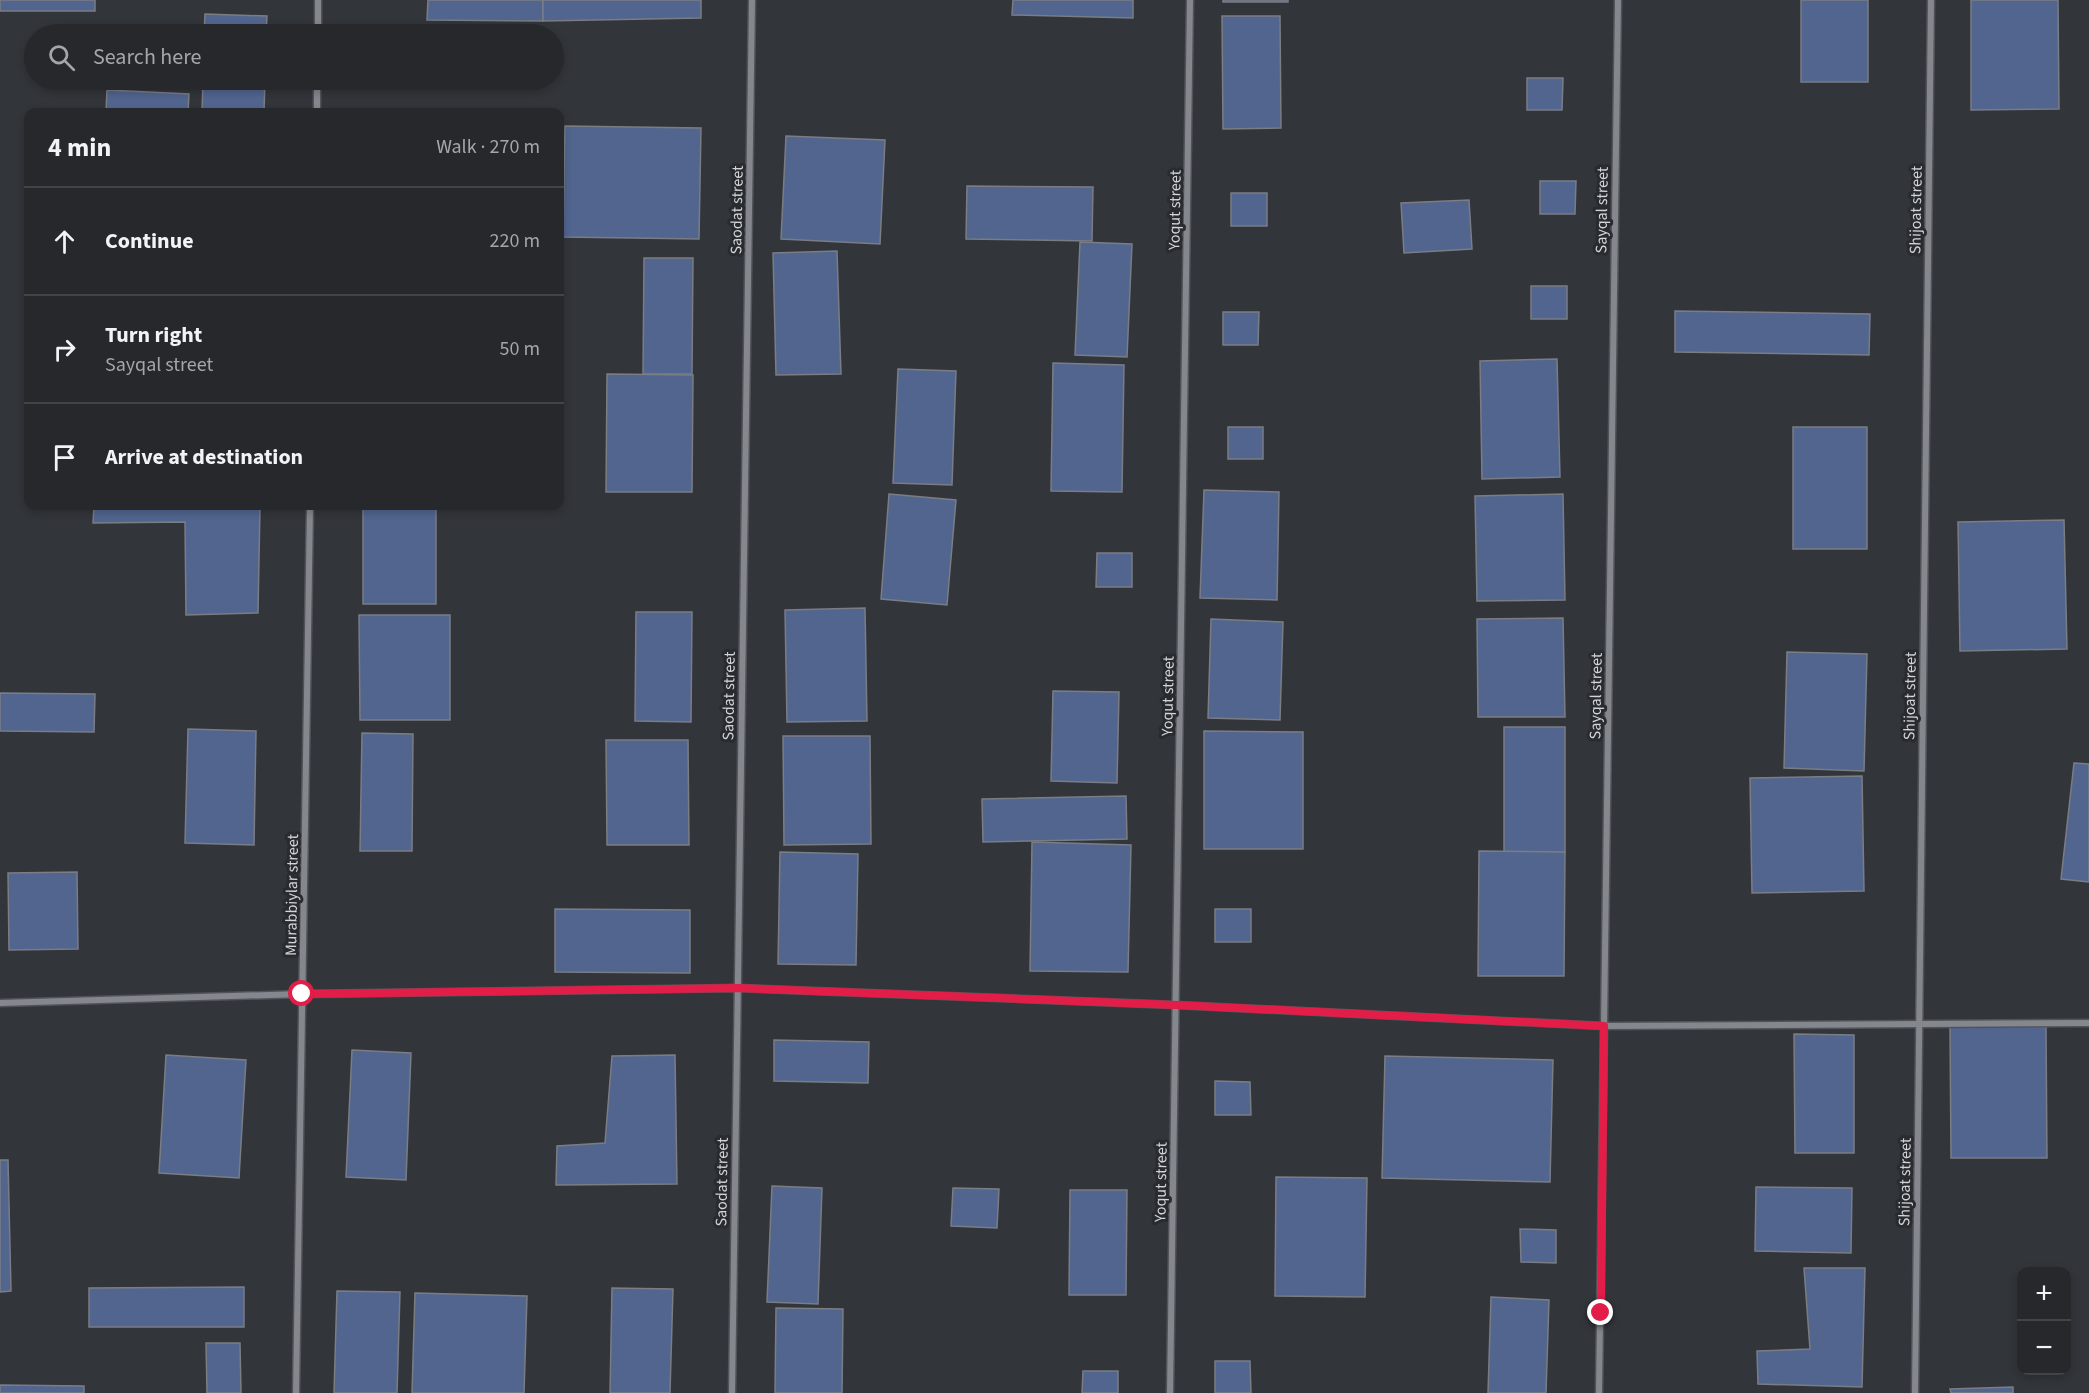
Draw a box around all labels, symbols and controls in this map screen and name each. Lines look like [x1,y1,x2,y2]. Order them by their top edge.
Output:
search box [24,24,564,90]
icon: search [45,41,78,74]
text: Search here [93,41,201,73]
text: 4 min [48,129,111,166]
text: Walk · 270 m [436,133,540,161]
street label: Saodat street [725,165,749,255]
street label: Shijoat street [1904,165,1928,254]
street label: Sayqal street [1590,166,1614,253]
street label: Yoqut street [1163,169,1187,251]
icon: ahead [48,225,81,258]
text: Continue [105,225,194,257]
text: 220 m [490,227,540,255]
text: Turn right [105,319,202,351]
icon: right [48,333,81,366]
text: 50 m [500,335,540,363]
text: Sayqal street [105,351,213,379]
icon: arrive [48,441,81,474]
text: Arrive at destination [105,441,303,473]
street label: Saodat street [717,651,741,741]
street label: Shijoat street [1898,651,1922,740]
street label: Sayqal street [1584,652,1608,739]
street label: Yoqut street [1156,655,1180,737]
street label: Murabbiylar street [280,833,304,956]
route start [288,980,314,1006]
street label: Saodat street [710,1137,734,1227]
street label: Shijoat street [1893,1137,1917,1226]
street label: Yoqut street [1149,1141,1173,1223]
map controls [2017,1267,2071,1375]
button: + [2017,1267,2071,1321]
route end [1587,1299,1613,1325]
button: − [2017,1321,2071,1375]

